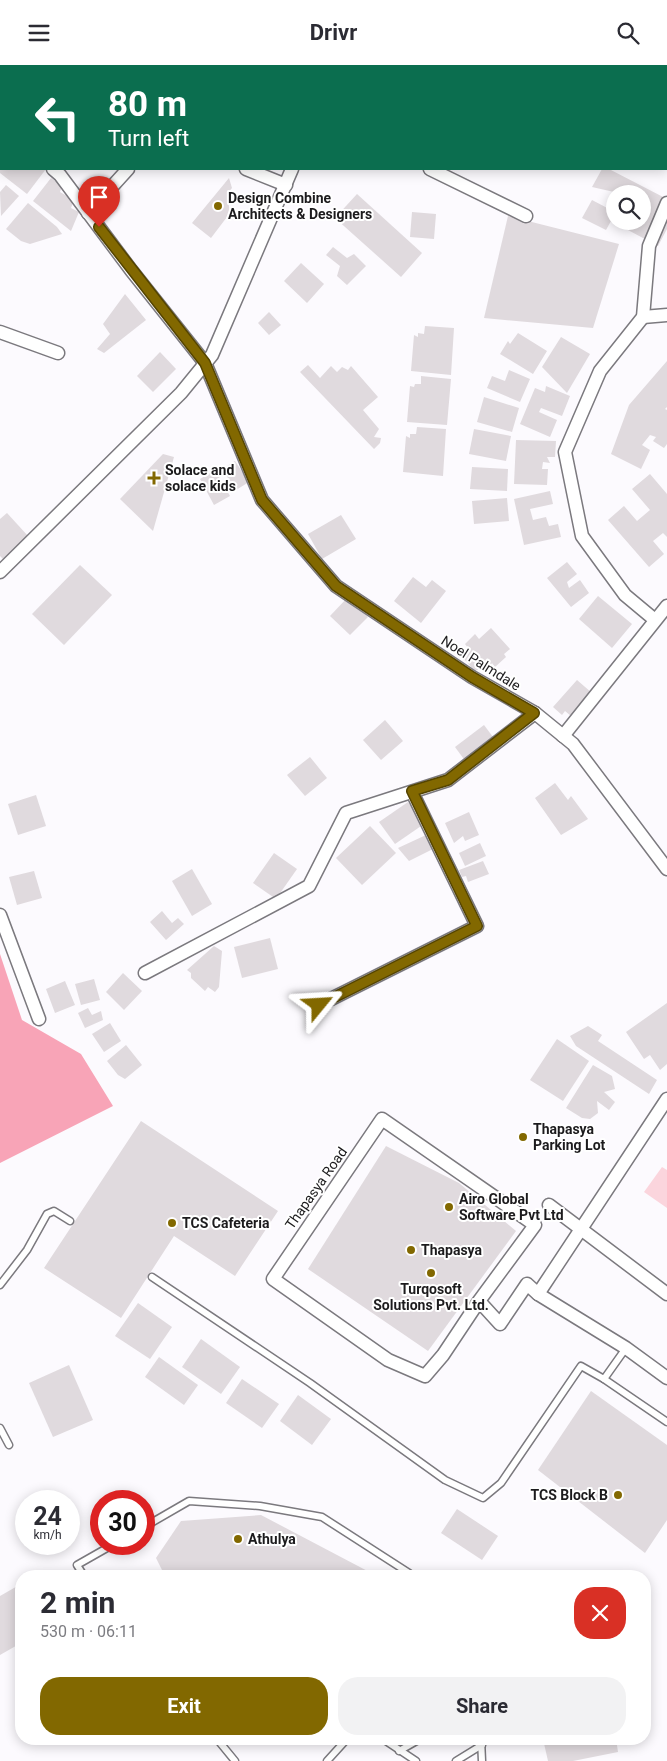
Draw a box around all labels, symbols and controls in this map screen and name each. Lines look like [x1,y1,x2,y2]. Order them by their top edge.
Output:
icon: menu [25,19,53,47]
icon: search [614,19,642,47]
text: Drivr [310,20,357,45]
text: 80 m [108,84,187,125]
icon: left [25,85,90,150]
text: Turn left [108,126,189,151]
pin [78,176,120,227]
icon: arrive [85,183,113,211]
map controls [606,185,651,230]
button: search [606,185,651,230]
place label: Design Combine Architects & Designers [228,190,372,222]
marker: Design Combine Architects & Designers [212,200,224,212]
place label: Solace and solace kids [165,462,236,494]
marker: Solace and solace kids [147,471,161,485]
street label: Noel Palmdale [438,632,524,694]
position arrow [292,978,344,1030]
place label: Thapasya Parking Lot [533,1121,606,1153]
marker: Thapasya Parking Lot [517,1131,529,1143]
street label: Thapasya Road [282,1144,350,1232]
place label: Airo Global Software Pvt Ltd [459,1191,564,1223]
marker: Airo Global Software Pvt Ltd [443,1201,455,1213]
place label: TCS Cafeteria [182,1215,270,1231]
marker: TCS Cafeteria [166,1217,178,1229]
place label: Thapasya [421,1242,483,1258]
marker: Thapasya [405,1244,417,1256]
marker: Turqosoft Solutions Pvt. Ltd. [425,1267,437,1279]
place label: Turqosoft Solutions Pvt. Ltd. [373,1281,489,1313]
place label: TCS Block B [531,1487,608,1503]
marker: TCS Block B [612,1489,624,1501]
speed limit sign: 30 [90,1490,155,1555]
text: 24 [33,1502,62,1531]
text: km/h [33,1528,62,1542]
place label: Athulya [248,1531,296,1547]
marker: Athulya [232,1533,244,1545]
text: 2 min [40,1585,115,1620]
button: close [574,1587,626,1639]
text: 530 m · 06:11 [40,1622,137,1641]
button: Exit [40,1677,328,1735]
button: Share [338,1677,626,1735]

